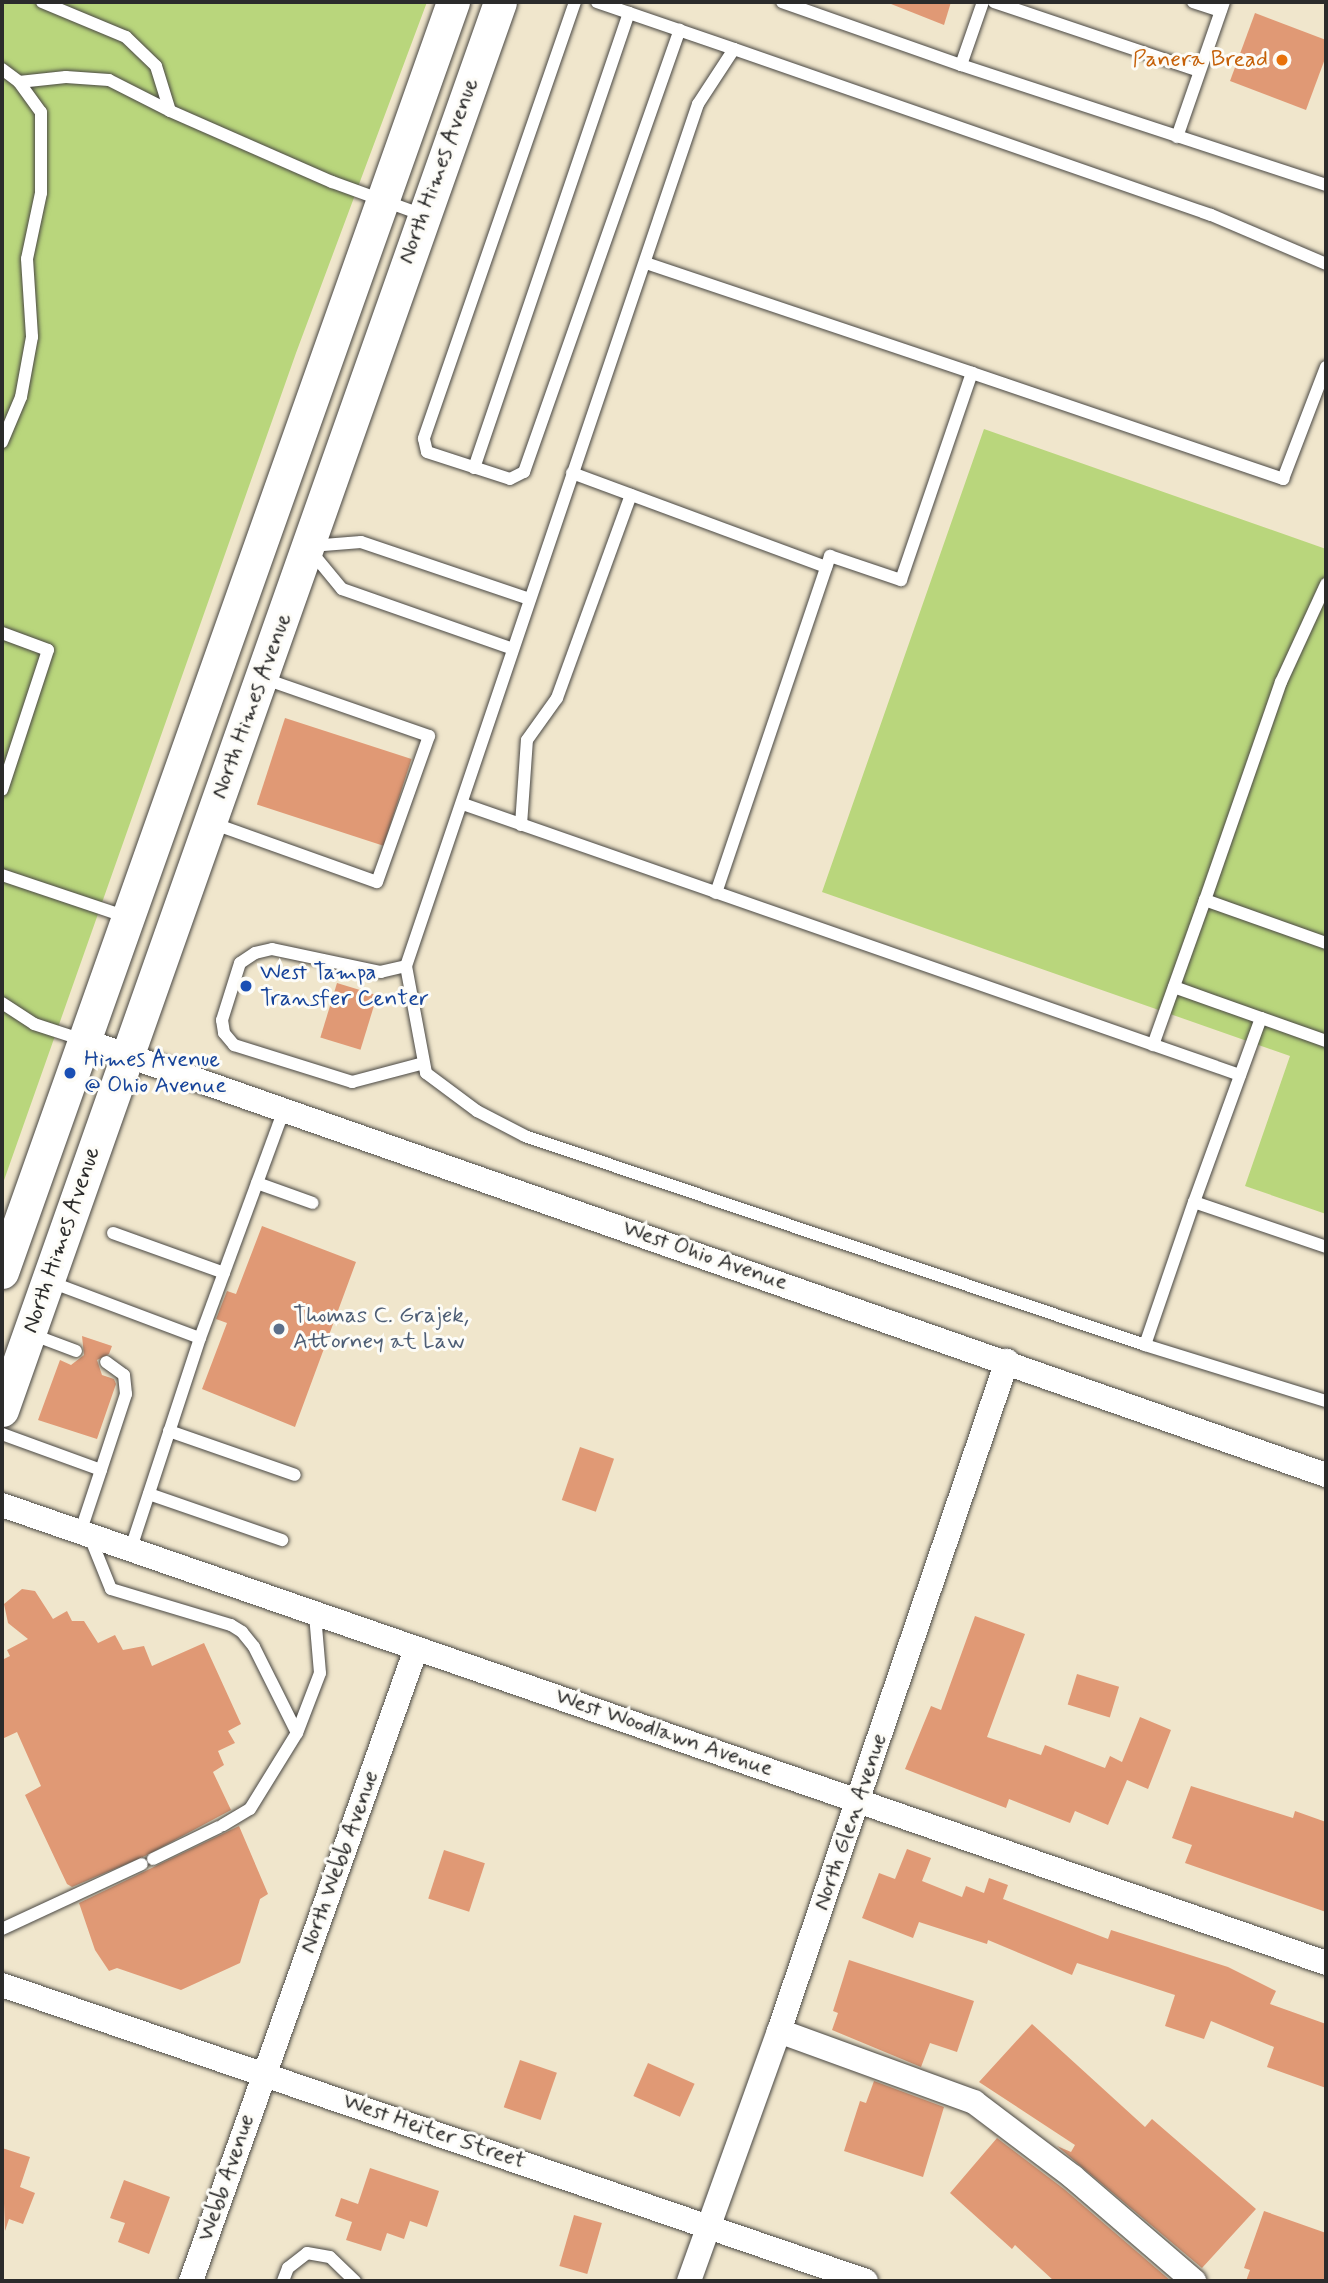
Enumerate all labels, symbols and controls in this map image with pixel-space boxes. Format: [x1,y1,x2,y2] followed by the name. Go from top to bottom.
[1133,46,1268,74] place label: Panera Bread
[1274,52,1290,68] marker: Panera Bread
[392,73,486,269] street label: North Himes Avenue
[205,608,299,804] street label: North Himes Avenue
[260,959,429,1013] place label: West Tampa Transfer Center
[238,978,254,994] marker: West Tampa Transfer Center
[84,1046,226,1100] place label: Himes Avenue @ Ohio Avenue
[62,1065,78,1081] marker: Himes Avenue @ Ohio Avenue
[16,1141,108,1339] street label: North Himes Avenue
[619,1215,791,1297] street label: West Ohio Avenue
[293,1302,470,1356] place label: Thomas C. Grajek, Attorney at Law
[271,1321,287,1337] marker: Thomas C. Grajek, Attorney at Law
[551,1683,777,1783] street label: West Woodlawn Avenue
[807,1729,895,1915] street label: North Glen Avenue
[294,1766,386,1958] street label: North Webb Avenue
[340,2088,528,2176] street label: West Heiter Street
[192,2109,262,2247] street label: Webb Avenue

